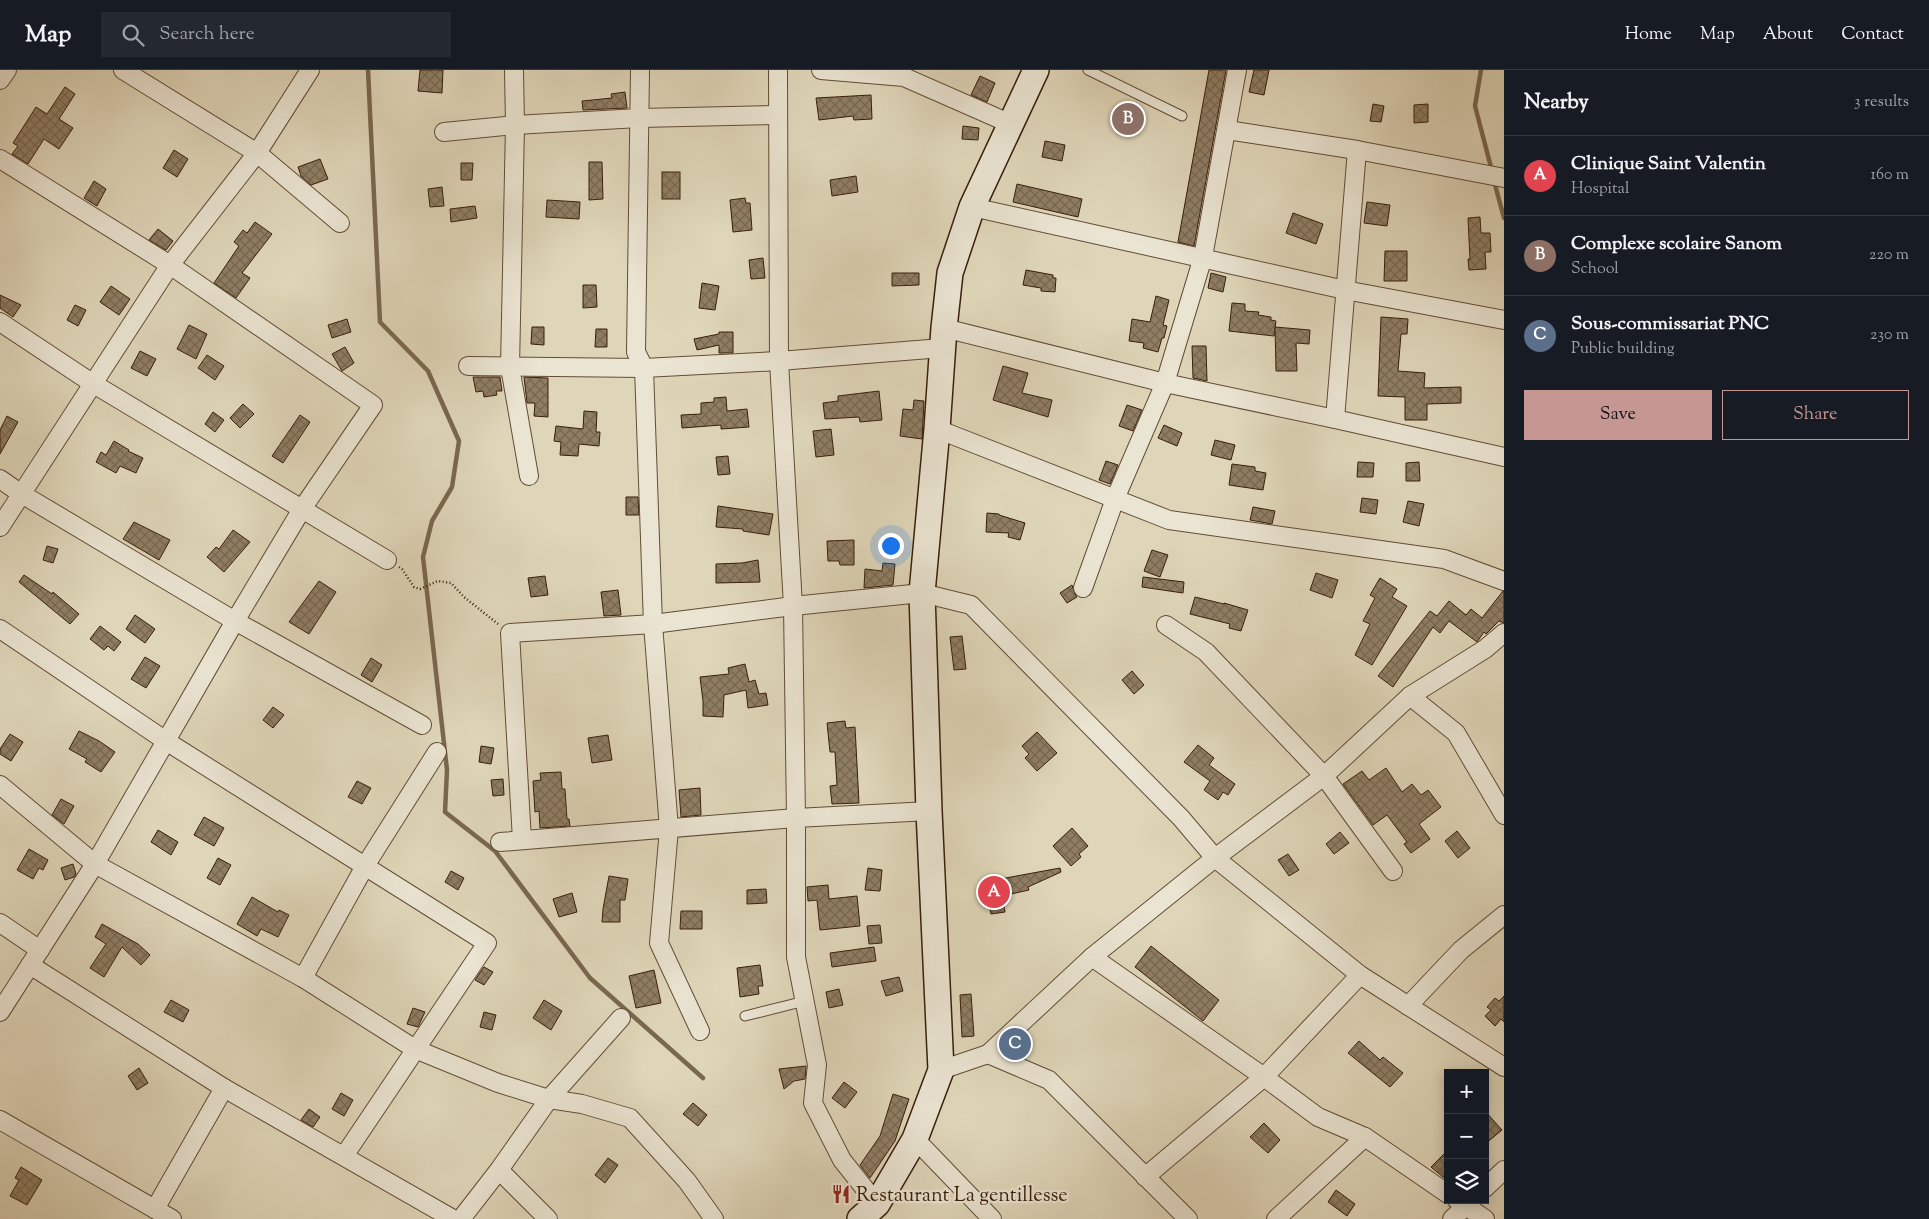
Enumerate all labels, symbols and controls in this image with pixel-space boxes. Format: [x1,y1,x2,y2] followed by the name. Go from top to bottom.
[101,12,451,57] search box
[25,18,71,52] text: Map
[119,21,147,49] icon: search
[159,21,255,48] text: Search here
[1625,22,1672,48] text: Home
[1700,22,1735,48] text: Map
[1763,22,1813,48] text: About
[1841,22,1904,48] text: Contact
[1524,88,1589,118] text: Nearby
[1854,91,1909,114] text: 3 results
[1112,100,1144,138] pin: B
[1571,151,1766,178] text: Clinique Saint Valentin
[1534,164,1547,187] text: A
[1871,164,1909,187] text: 160 m
[1571,178,1629,201] text: Hospital
[1571,231,1782,258] text: Complexe scolaire Sanom
[1535,244,1545,267] text: B
[1869,244,1909,267] text: 220 m
[1571,258,1619,281] text: School
[1571,311,1769,338] text: Sous-commissariat PNC
[1534,324,1546,347] text: C
[1870,324,1909,347] text: 230 m
[1571,338,1675,361] text: Public building
[1524,390,1712,440] button: Save
[1722,390,1909,440] button: Share
[878,533,904,559] your location
[978,873,1010,911] pin: A
[999,1025,1031,1063] pin: C
[1444,1069,1489,1204] map controls
[1444,1069,1489,1114] button: +
[1444,1114,1489,1159] button: −
[1444,1159,1489,1204] button: layers
[856,1182,1068,1211] place label: Restaurant La gentillesse
[830,1183,852,1205] restaurant icon: Restaurant La gentillesse

